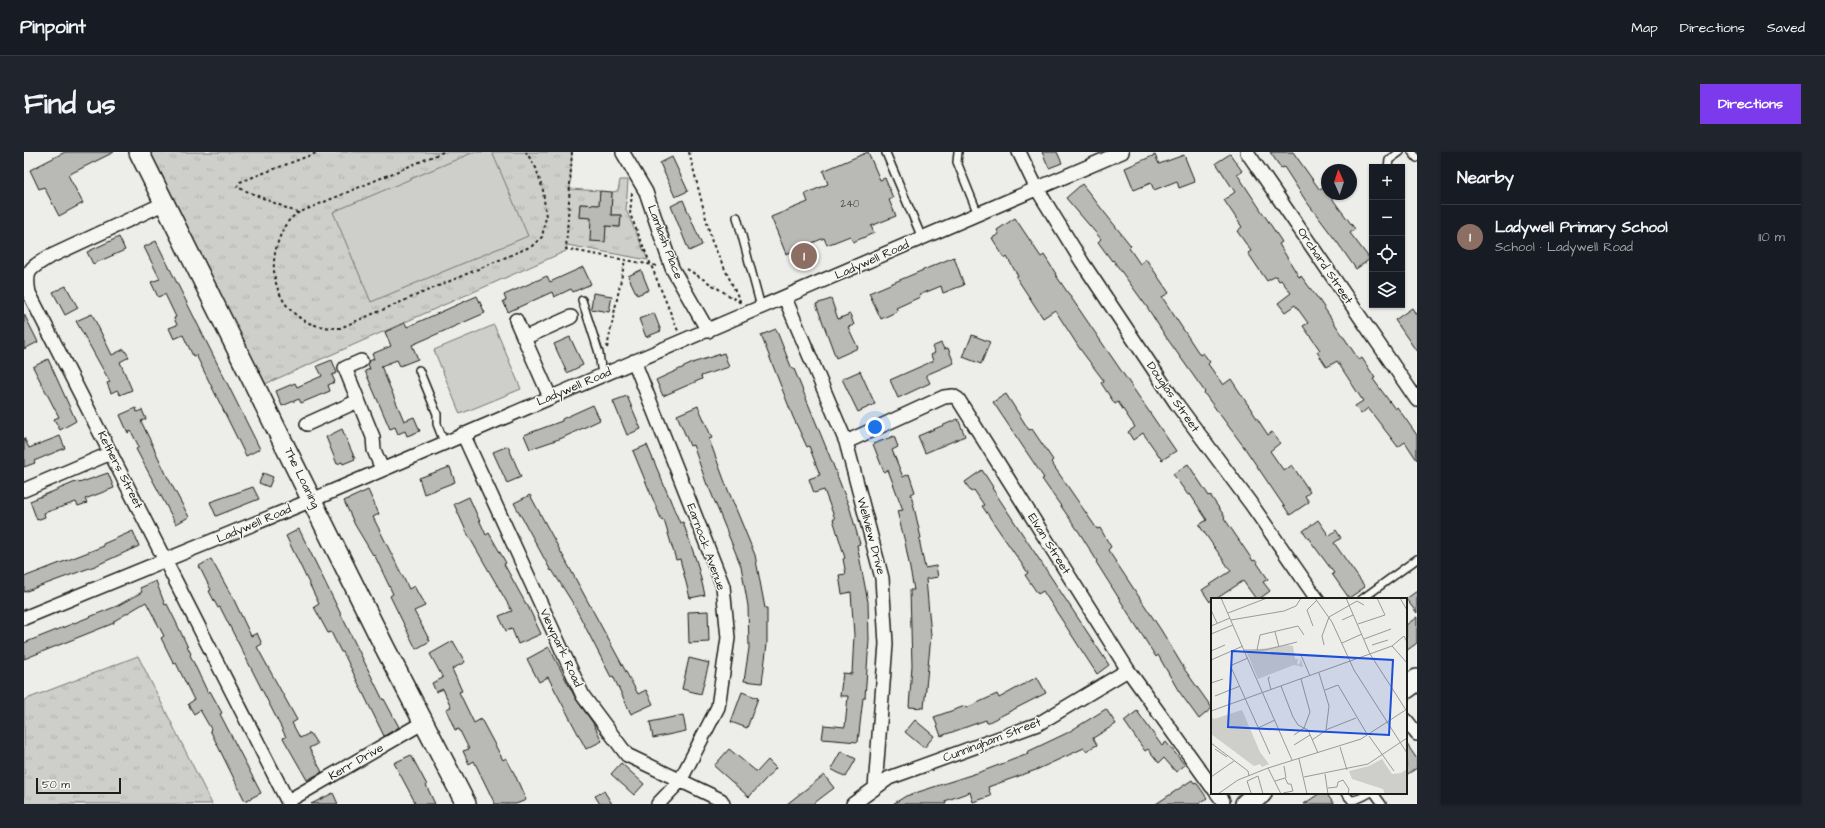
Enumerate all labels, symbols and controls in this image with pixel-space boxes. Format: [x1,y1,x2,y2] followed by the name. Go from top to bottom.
[20,14,86,41] text: Pinpoint
[1631,18,1658,38] text: Map
[1680,18,1745,38] text: Directions
[1767,18,1805,38] text: Saved
[1700,84,1801,124] button: Directions
[24,85,115,124] text: Find us
[1321,164,1357,200] north arrow
[1369,164,1405,308] map controls
[1369,164,1405,200] button: +
[1457,166,1514,190] text: Nearby
[841,197,859,211] house number: 240
[1369,200,1405,236] button: −
[643,202,687,282] street label: Lamlash Place
[1495,217,1668,238] text: Ladywell Primary School
[1293,224,1357,308] street label: Orchard Street
[1469,228,1471,246] text: 1
[1758,228,1785,246] text: 110 m
[832,236,912,285] street label: Ladywell Road
[1369,236,1405,272] button: locate
[1495,238,1633,256] text: School · Ladywell Road
[791,241,817,271] pin: 1
[1369,272,1405,308] button: layers
[1142,358,1204,436] street label: Douglas Street
[534,364,614,411] street label: Ladywell Road
[865,417,885,437] your location
[93,428,147,512] street label: Kethers Street
[279,445,324,512] street label: The Loaning
[852,495,890,577] street label: Wellview Drive
[214,501,294,548] street label: Ladywell Road
[682,501,730,593] street label: Earnock Avenue
[1023,510,1075,578] street label: Elvan Street
[1211,598,1407,794] inset map
[535,606,587,690] street label: Viewpark Road
[940,713,1044,767] street label: Cunningham Street
[325,739,387,785] street label: Kerr Drive
[36,776,121,795] scale bar
[42,777,70,792] text: 50 m

